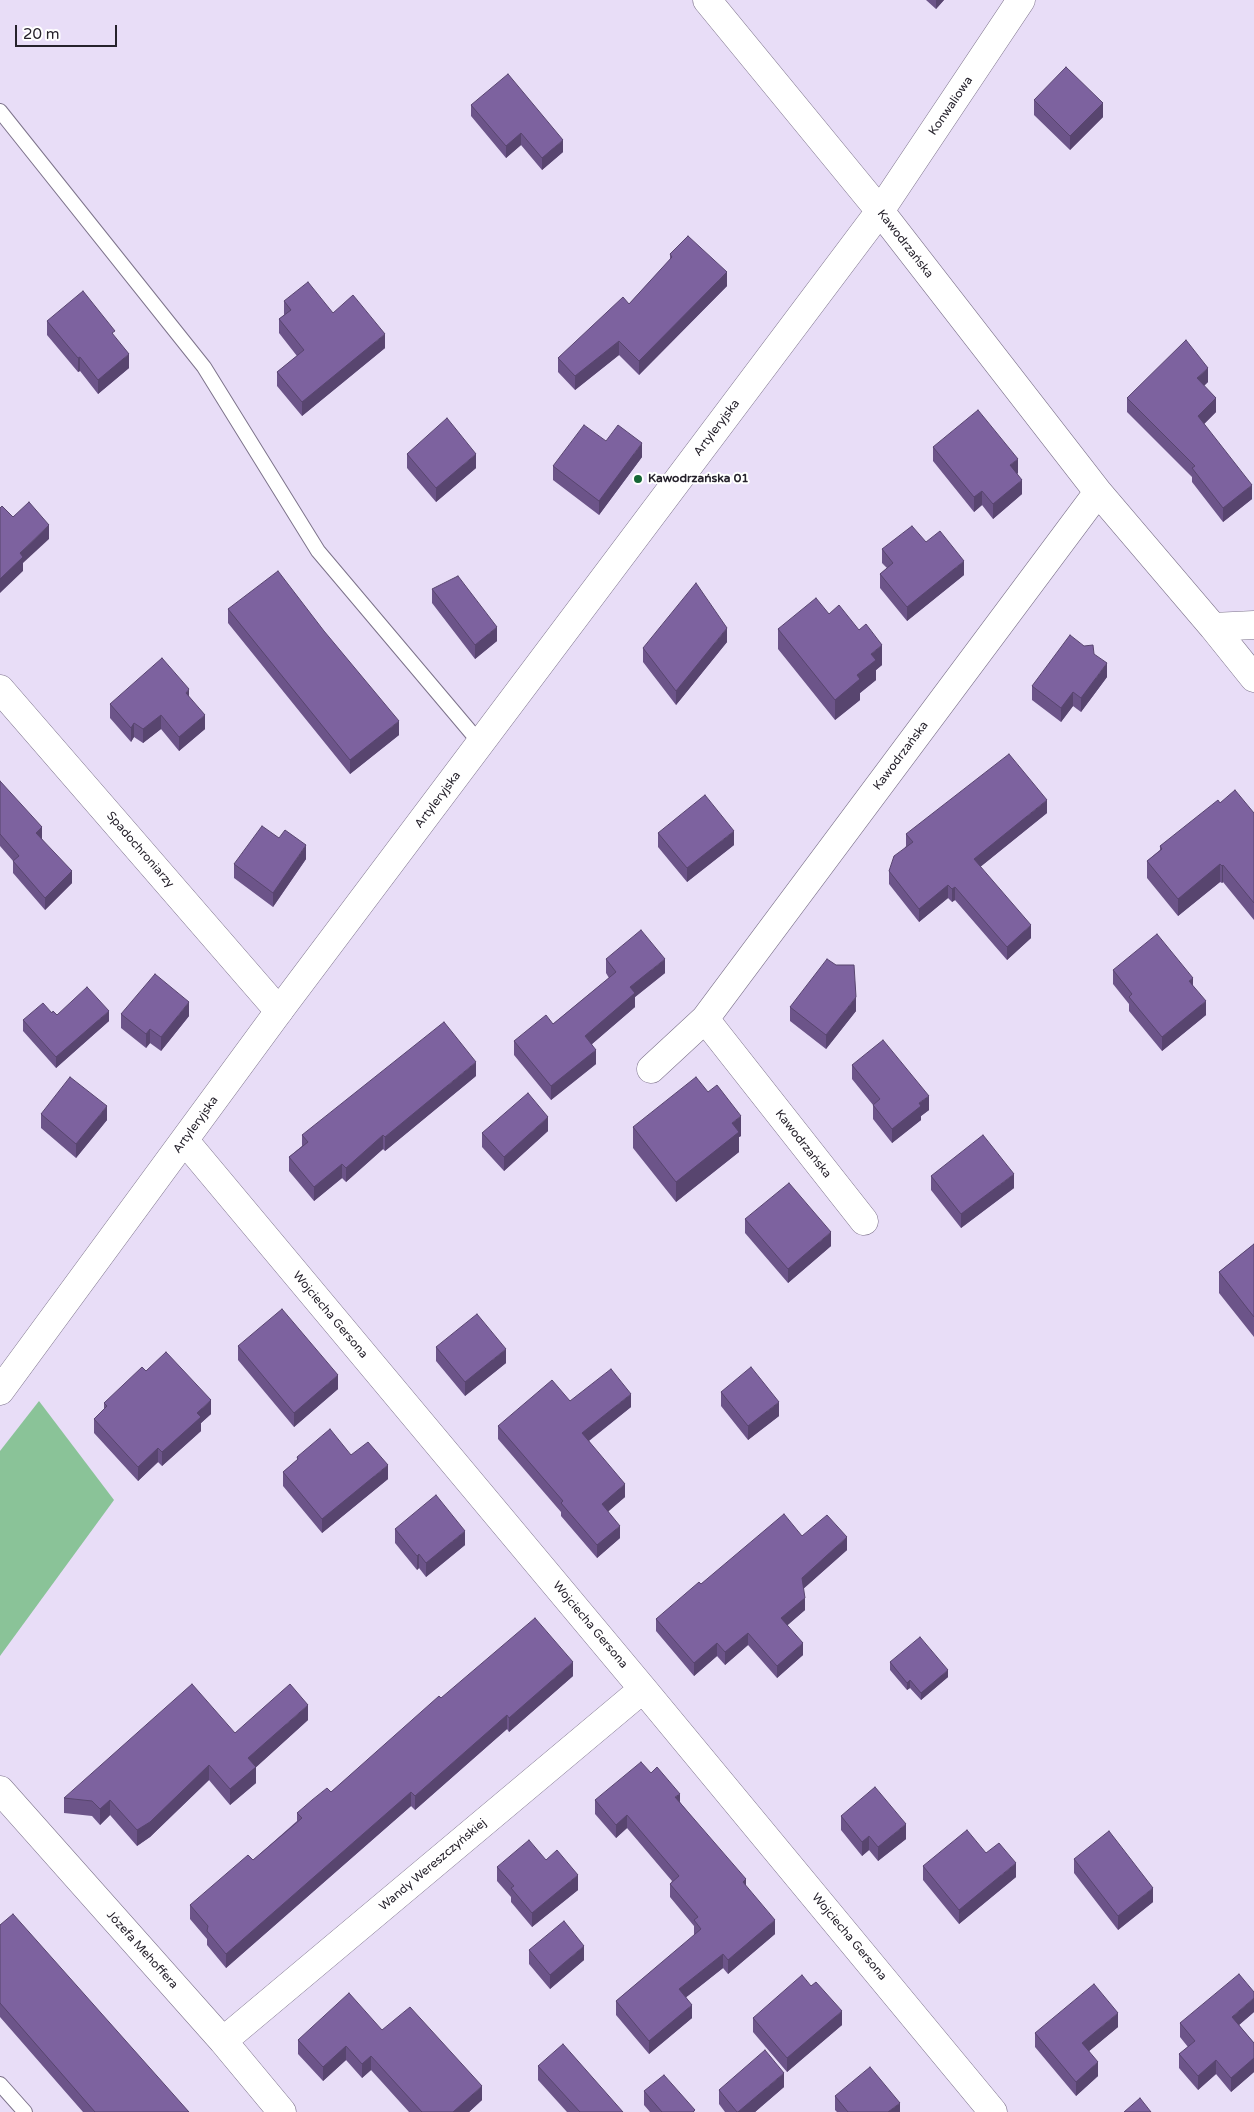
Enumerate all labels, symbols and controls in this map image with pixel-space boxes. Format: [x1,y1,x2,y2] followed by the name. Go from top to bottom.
[18,15,120,47] scale bar
[23,25,60,43] text: 20 m
[926,74,976,138] street label: Konwaliowa
[874,207,936,281] street label: Kawodrzańska
[691,397,743,459] street label: Artyleryjska
[648,472,749,486] place label: Kawodrzańska 01
[632,473,644,485] marker: Kawodrzańska 01
[870,719,932,793] street label: Kawodrzańska
[412,769,464,831] street label: Artyleryjska
[103,809,177,891] street label: Spadochroniarzy
[170,1094,222,1156] street label: Artyleryjska
[772,1107,834,1181] street label: Kawodrzańska
[289,1269,371,1361] street label: Wojciecha Gersona
[549,1579,631,1671] street label: Wojciecha Gersona
[377,1816,489,1914] street label: Wandy Wereszczyńskiej
[808,1891,890,1983] street label: Wojciecha Gersona
[103,1908,181,1992] street label: Józefa Mehoffera

